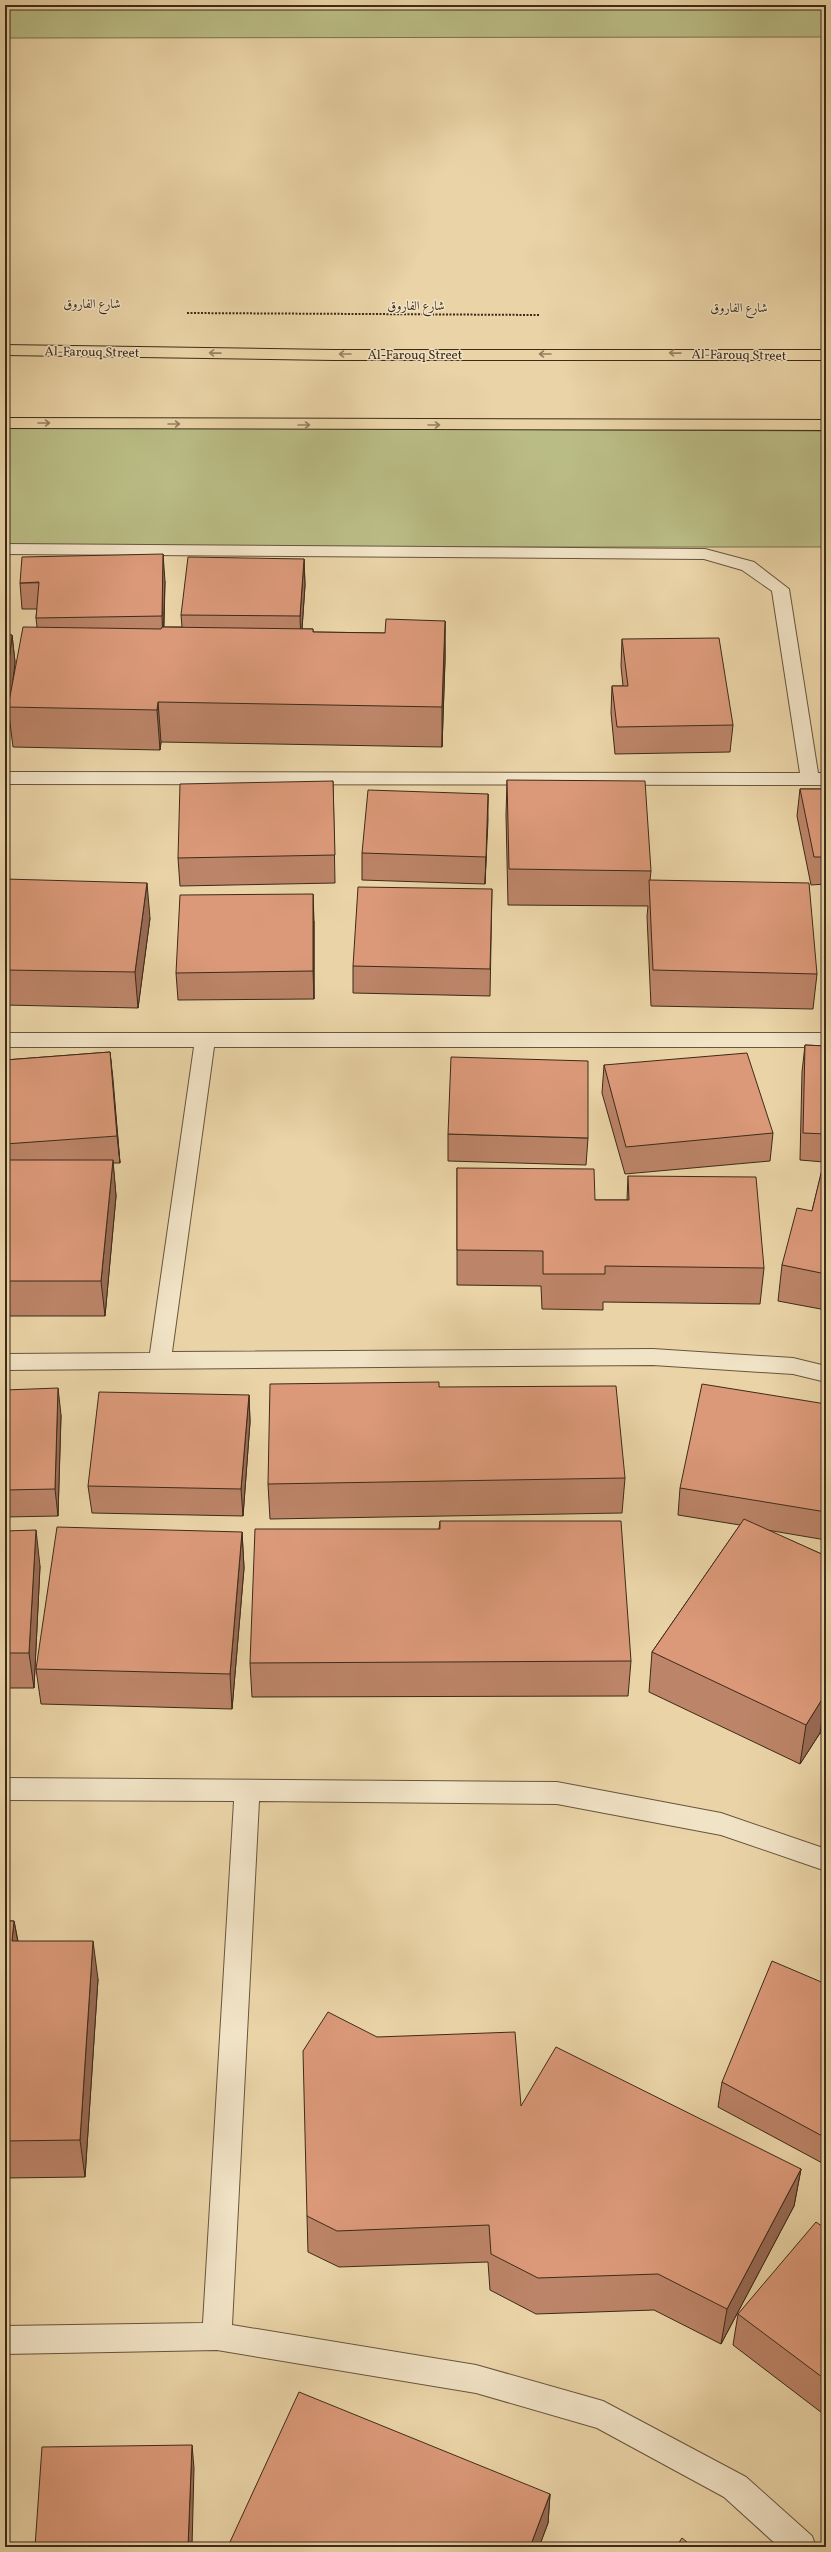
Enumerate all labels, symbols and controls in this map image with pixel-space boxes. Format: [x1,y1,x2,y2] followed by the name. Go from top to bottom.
[63,296,121,315] street label: شارع الفاروق
[387,298,445,317] street label: شارع الفاروق
[710,300,768,319] street label: شارع الفاروق
[44,343,140,363] street label: Al-Farouq Street
[691,346,787,366] street label: Al-Farouq Street
[368,347,463,365] street label: Al-Farouq Street
[209,349,222,357] one-way arrow
[669,349,682,357] one-way arrow
[339,350,352,358] one-way arrow
[539,350,552,357] one-way arrow
[37,419,50,427] one-way arrow
[167,420,180,428] one-way arrow
[297,421,310,429] one-way arrow
[427,421,440,429] one-way arrow

